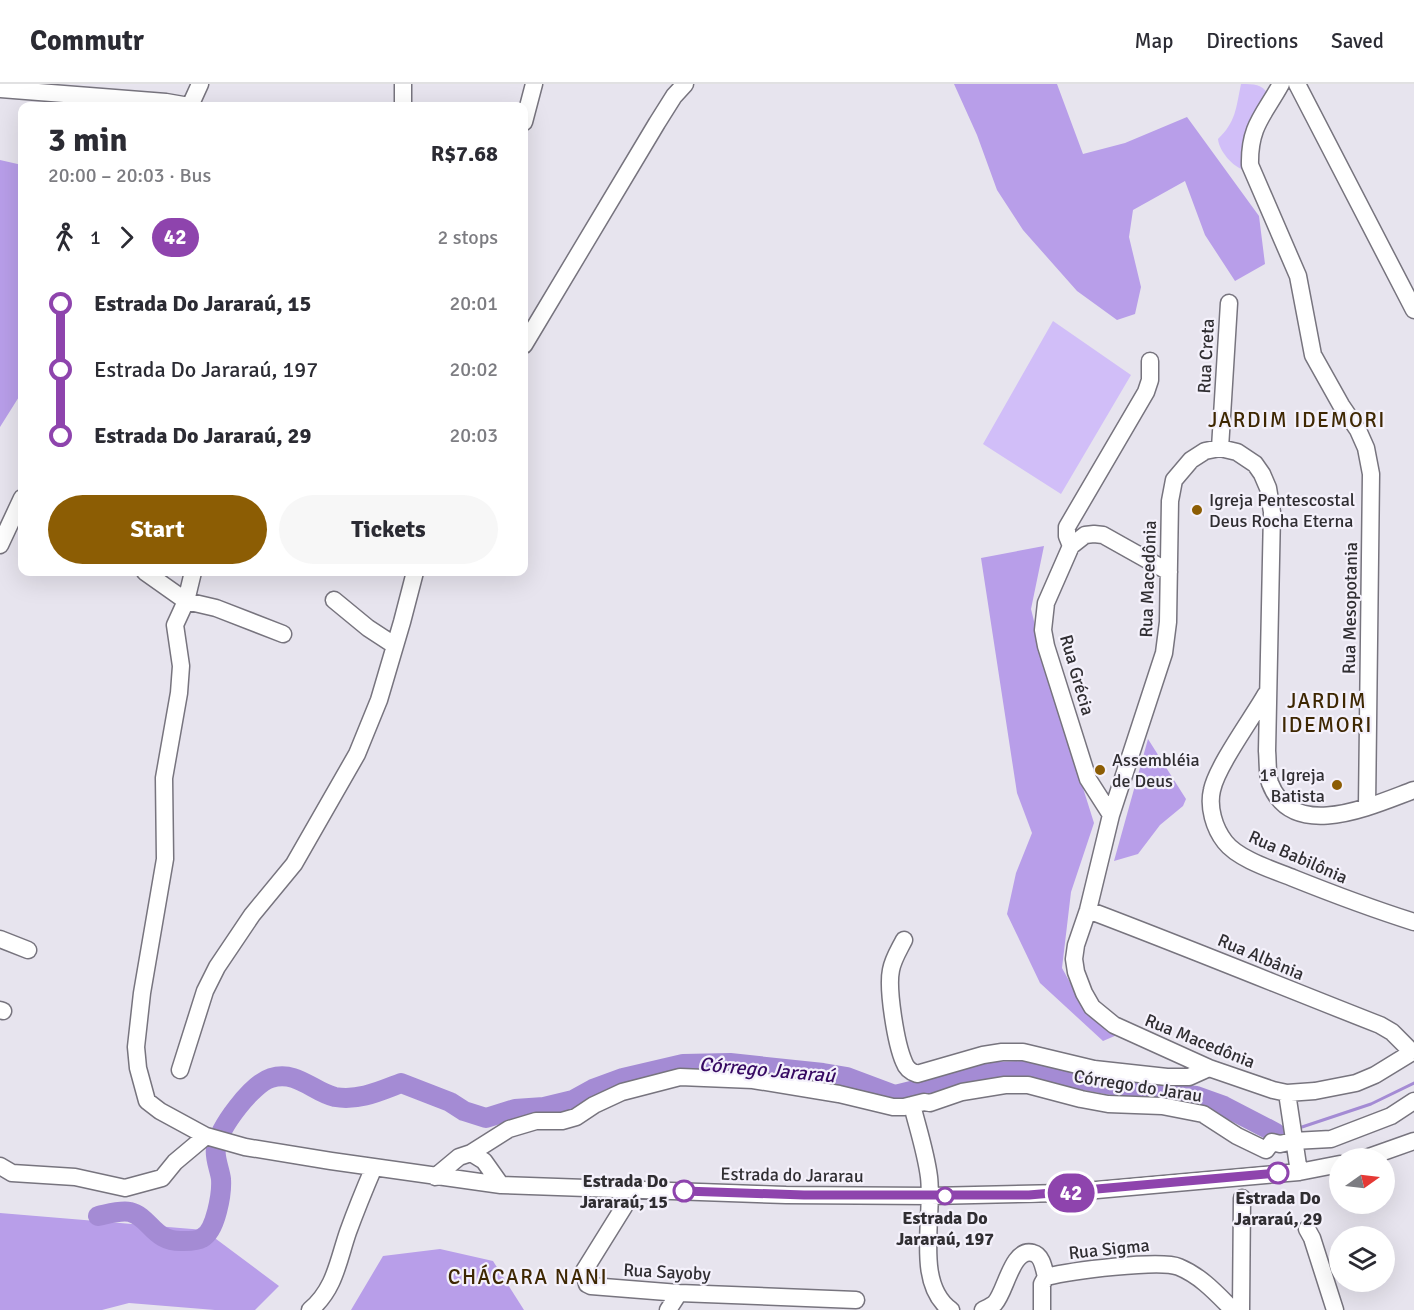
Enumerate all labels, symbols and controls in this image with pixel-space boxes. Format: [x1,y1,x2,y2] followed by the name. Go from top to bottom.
[30,24,144,58] text: Commutr
[1135,28,1173,54] text: Map
[1206,28,1298,54] text: Directions
[1331,28,1384,54] text: Saved
[48,120,128,161] text: 3 min
[431,140,498,167] text: R$7.68
[48,163,211,188] text: 20:00 – 20:03 · Bus
[48,221,81,254] icon: walk
[110,221,143,254] icon: forward
[164,224,187,250] text: 42
[90,225,101,250] text: 1
[437,225,498,250] text: 2 stops
[94,290,311,317] text: Estrada Do Jararaú, 15
[449,291,498,316] text: 20:01
[1193,318,1219,394] street label: Rua Creta
[94,356,318,383] text: Estrada Do Jararaú, 197
[449,357,498,382] text: 20:02
[1208,407,1386,433] district label: JARDIM IDEMORI
[94,422,311,449] text: Estrada Do Jararaú, 29
[449,423,498,448] text: 20:03
[1209,489,1355,532] place label: Igreja Pentescostal Deus Rocha Eterna
[48,495,267,564] button: Start
[279,495,498,564] button: Tickets
[1190,503,1204,517] marker: Igreja Pentescostal Deus Rocha Eterna
[1135,520,1161,638] street label: Rua Macedônia
[1338,542,1362,674] street label: Rua Mesopotania
[1055,632,1099,718] street label: Rua Grécia
[1281,688,1373,738] district label: JARDIM IDEMORI
[1112,749,1200,792] place label: Assembléia de Deus
[1093,763,1107,777] marker: Assembléia de Deus
[1259,764,1325,807] place label: 1ª Igreja Batista
[1330,778,1344,792] marker: 1ª Igreja Batista
[1245,825,1351,889] street label: Rua Babilônia
[1214,929,1308,985] street label: Rua Albânia
[1142,1009,1258,1073] street label: Rua Macedônia
[698,1052,837,1088] water label: Córrego Jararaú
[1072,1065,1204,1107] street label: Córrego do Jarau
[1329,1148,1395,1214] north arrow
[1329,1148,1395,1292] map controls
[1267,1162,1289,1184] marker: Estrada Do Jararaú, 29
[720,1163,864,1187] street label: Estrada do Jararau
[580,1170,668,1213] place label: Estrada Do Jararaú, 15
[1044,1174,1098,1212] line badge: 42
[673,1180,695,1202] marker: Estrada Do Jararaú, 15
[1060,1180,1082,1206] text: 42
[936,1187,954,1205] marker: Estrada Do Jararaú, 197
[1234,1187,1322,1230] place label: Estrada Do Jararaú, 29
[896,1207,994,1250] place label: Estrada Do Jararaú, 197
[1329,1226,1395,1292] button: layers
[1067,1234,1151,1264] street label: Rua Sigma
[623,1259,712,1285] street label: Rua Sayoby
[448,1264,608,1290] district label: CHÁCARA NANI

